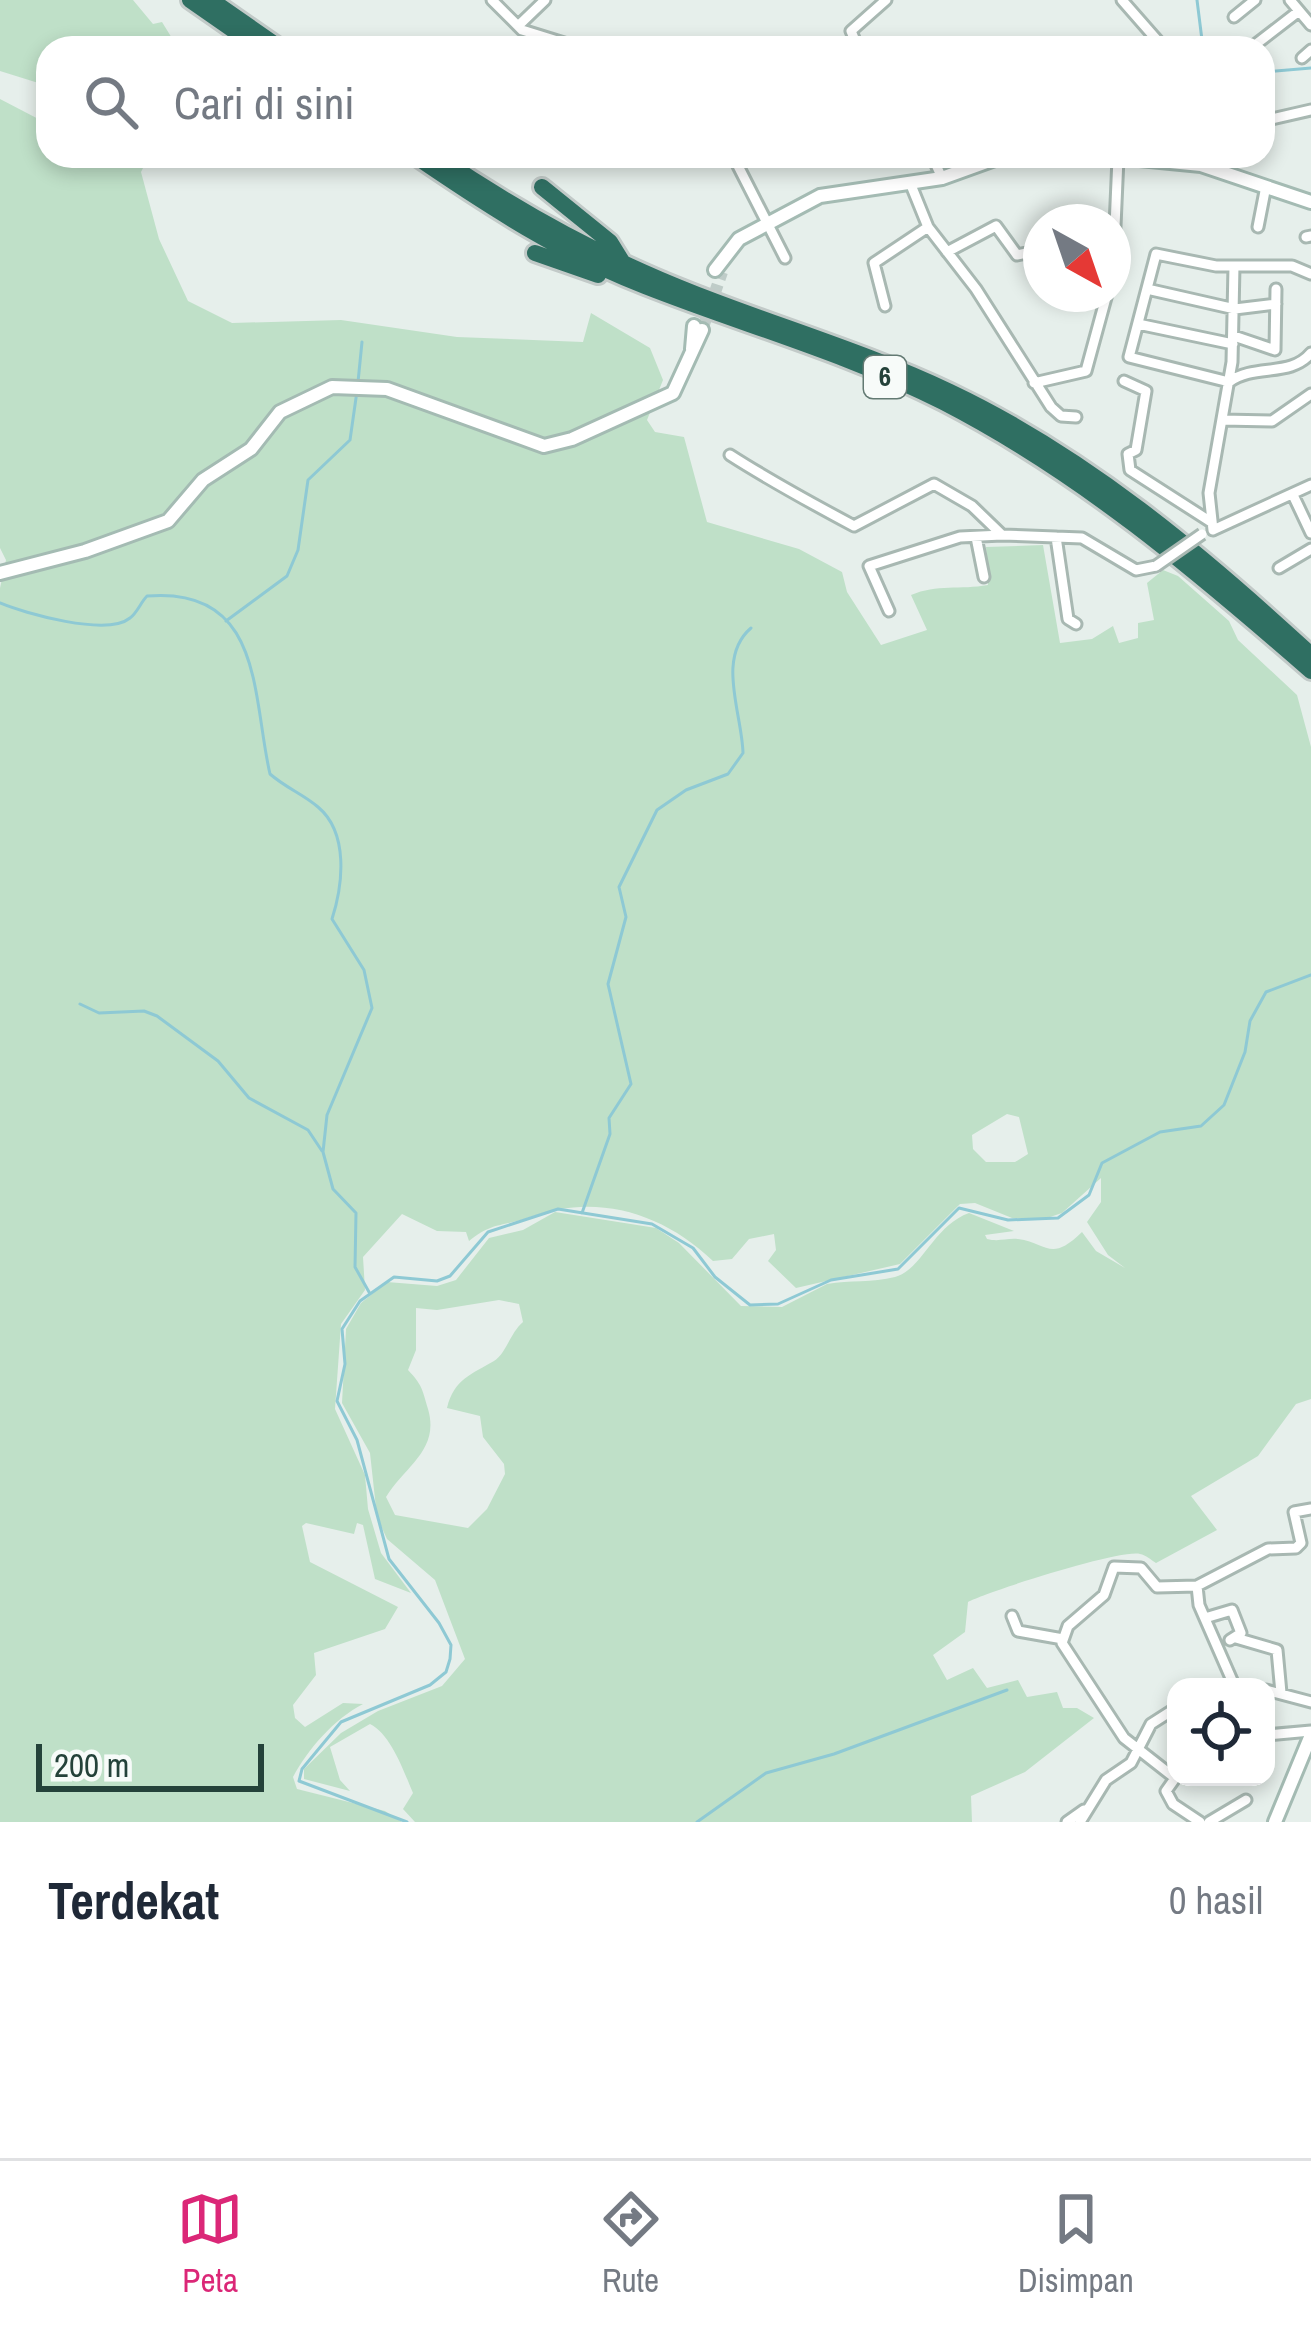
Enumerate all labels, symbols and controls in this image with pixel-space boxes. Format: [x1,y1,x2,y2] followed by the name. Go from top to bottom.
[36,36,1275,168] search box
[78,69,144,135] icon: search
[174,72,355,133] text: Cari di sini
[1023,204,1131,312] north arrow
[864,356,906,398] road number: 6
[1167,1678,1275,1786] map controls
[1167,1678,1275,1786] button: locate
[36,1738,264,1791] scale bar
[54,1743,129,1787] text: 200 m
[48,1866,219,1935] text: Terdekat
[1169,1874,1263,1926] text: 0 hasil
[177,2186,243,2302] tab: Peta
[598,2186,664,2302] tab: Rute
[1018,2186,1134,2302] tab: Disimpan

